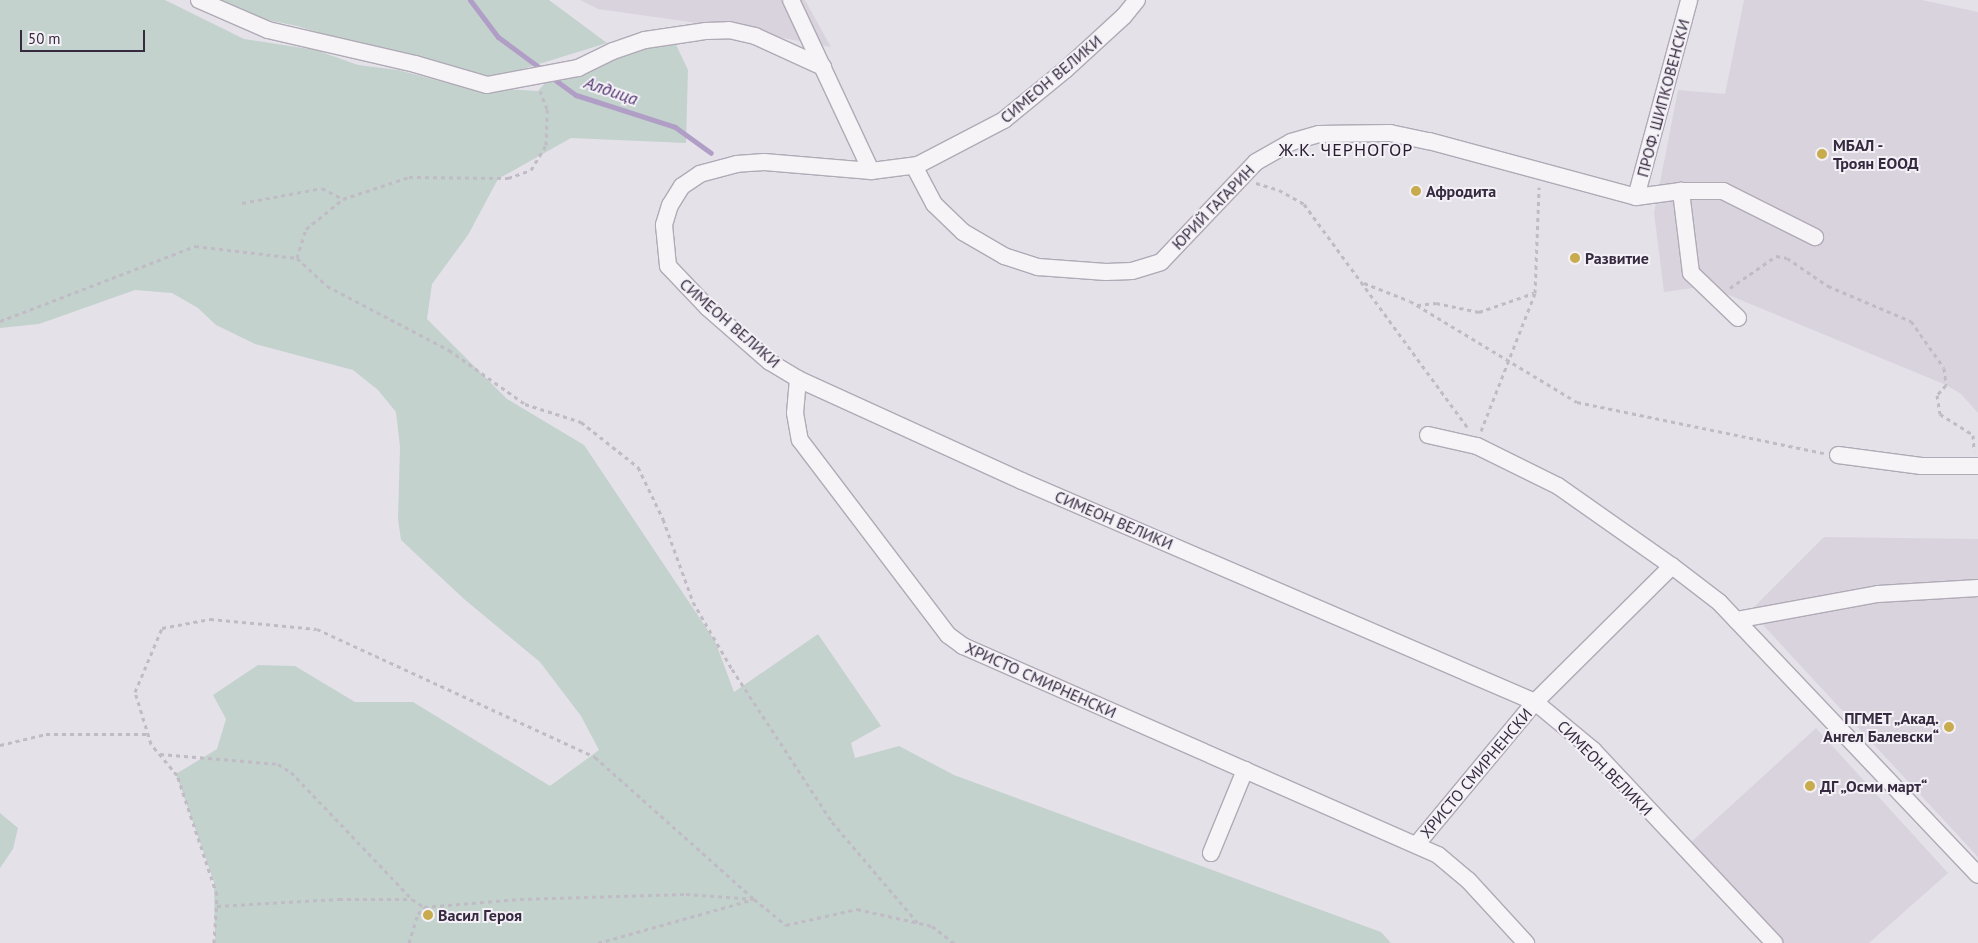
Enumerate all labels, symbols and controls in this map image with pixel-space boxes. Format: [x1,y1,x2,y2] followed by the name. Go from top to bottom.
[1632,16,1694,180] street label: ПРОФ. ШИПКОВЕНСКИ
[22,20,148,52] scale bar
[28,29,61,48] text: 50 m
[996,31,1106,127] street label: СИМЕОН ВЕЛИКИ
[581,72,641,110] water label: Алдица
[1833,135,1919,173] place label: МБАЛ - Троян ЕООД
[1276,139,1416,161] district label: Ж.К. ЧЕРНОГОР
[1815,147,1829,161] marker: МБАЛ - Троян ЕООД
[1168,161,1258,253] street label: ЮРИЙ ГАГАРИН
[1426,181,1496,201] place label: Афродита
[1410,185,1422,197] marker: Афродита
[1585,248,1649,268] place label: Развитие
[1569,252,1581,264] marker: Развитие
[676,274,784,372] street label: СИМЕОН ВЕЛИКИ
[1052,486,1176,554] street label: СИМЕОН ВЕЛИКИ
[962,638,1120,722] street label: ХРИСТО СМИРНЕНСКИ
[1416,704,1536,842] street label: ХРИСТО СМИРНЕНСКИ
[1823,708,1939,746] place label: ПГМЕТ „Акад. Ангел Балевски“
[1553,716,1657,820] street label: СИМЕОН ВЕЛИКИ
[1943,721,1955,733] marker: ПГМЕТ „Акад. Ангел Балевски“
[1820,776,1929,796] place label: ДГ „Осми март“
[1804,780,1816,792] marker: ДГ „Осми март“
[438,905,522,925] place label: Васил Героя
[422,909,434,921] marker: Васил Героя

